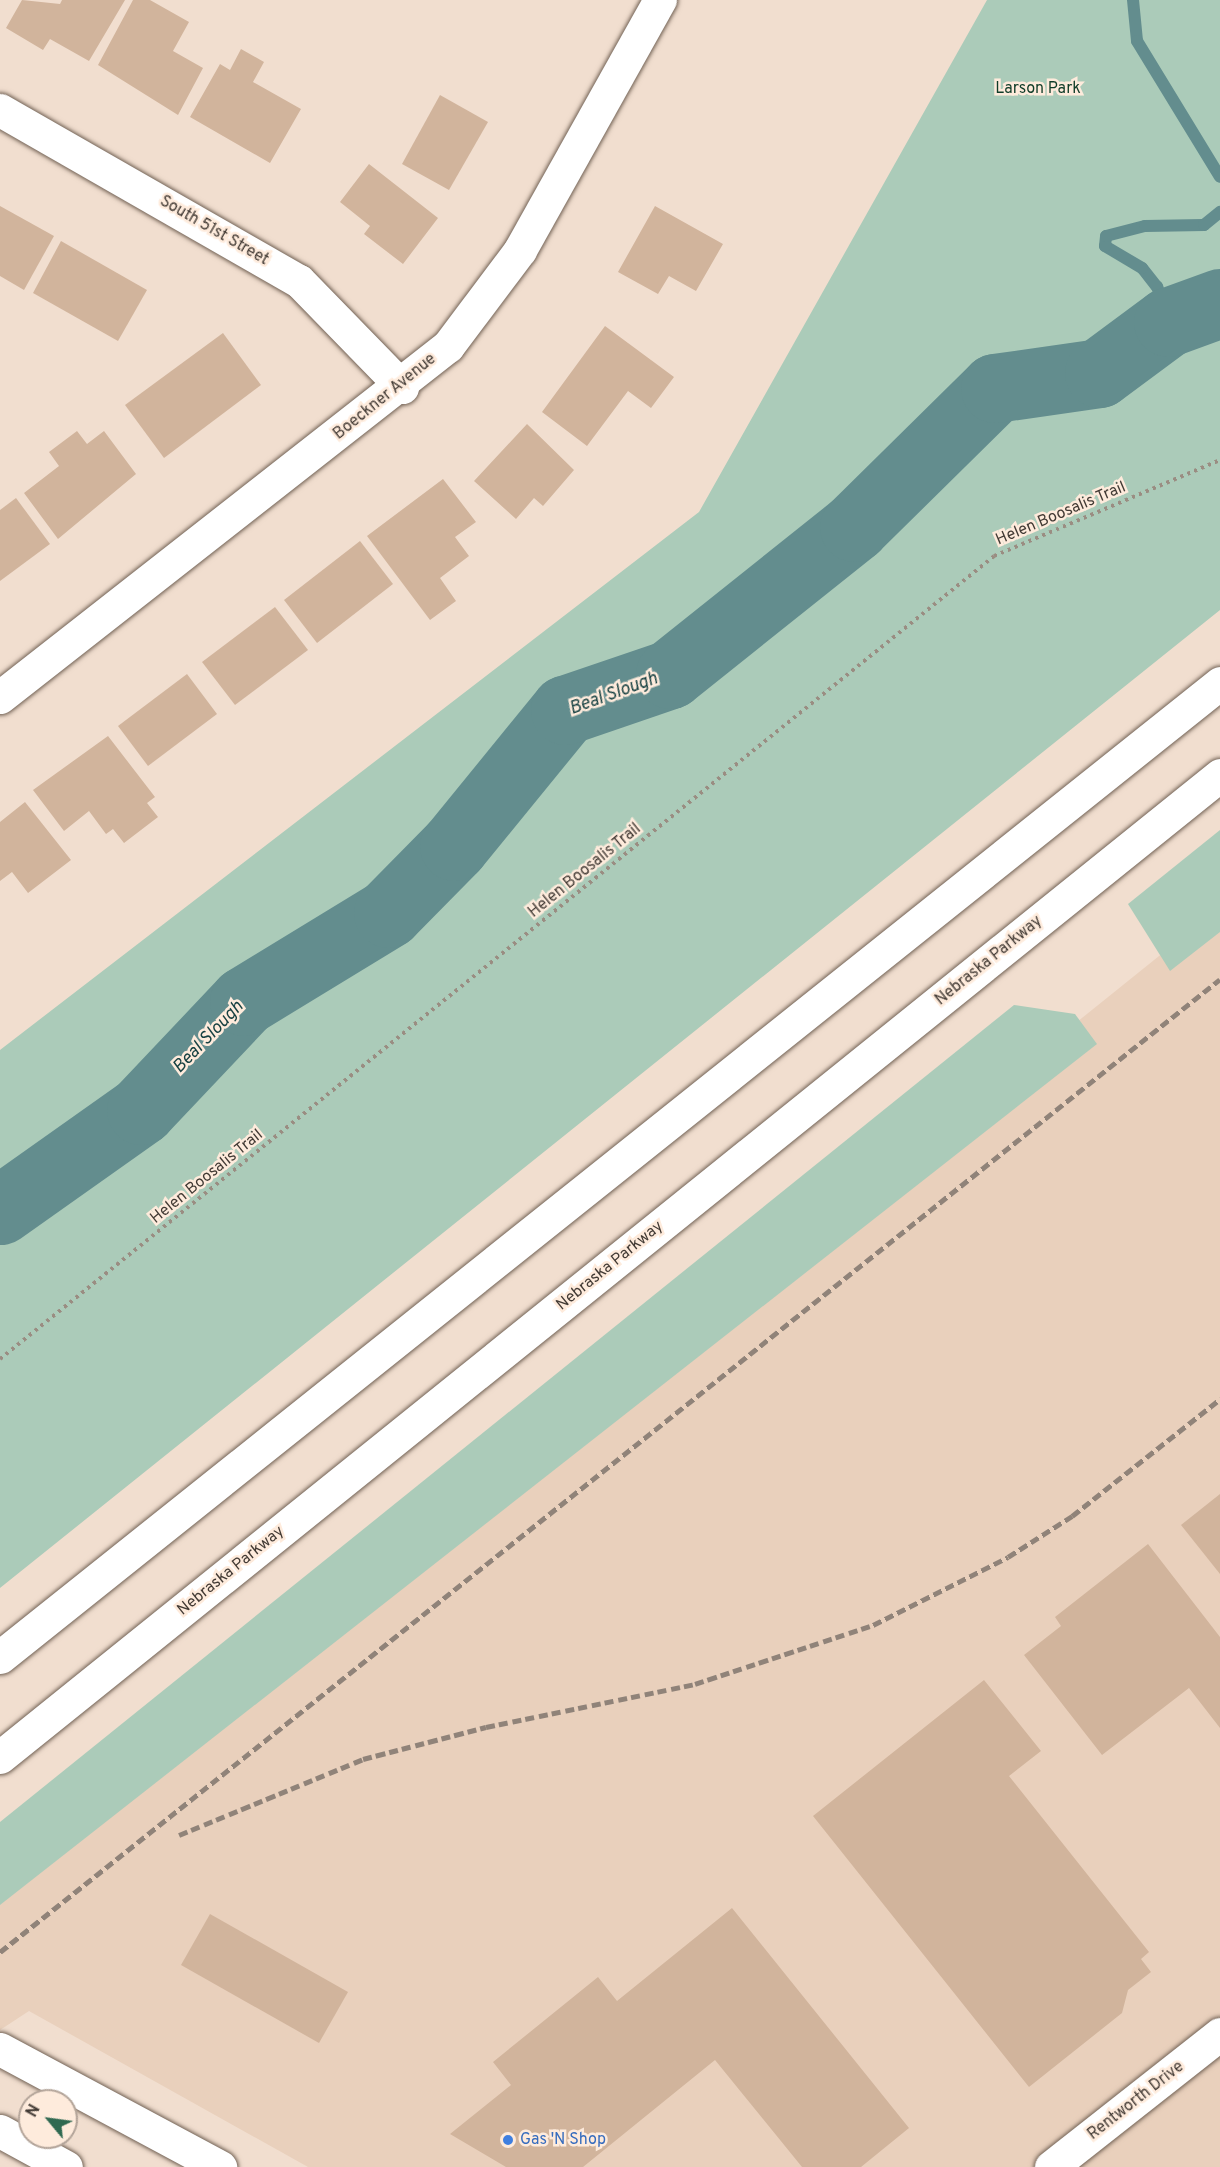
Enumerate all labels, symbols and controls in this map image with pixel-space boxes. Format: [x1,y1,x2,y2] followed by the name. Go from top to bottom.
[995,79,1081,99] park label: Larson Park
[156,192,272,270] street label: South 51st Street
[330,350,440,444] street label: Boeckner Avenue
[993,478,1129,550] street label: Helen Boosalis Trail
[567,669,661,721] water label: Beal Slough
[525,820,645,922] street label: Helen Boosalis Trail
[932,912,1046,1010] street label: Nebraska Parkway
[169,997,249,1079] water label: Beal Slough
[147,1126,267,1228] street label: Helen Boosalis Trail
[553,1217,667,1315] street label: Nebraska Parkway
[174,1522,288,1620] street label: Nebraska Parkway
[1084,2058,1188,2144] street label: Rentworth Drive
[18,2089,78,2149] north arrow
[22,2101,46,2121] text: N
[520,2130,606,2150] place label: Gas 'N Shop
[501,2133,515,2147] marker: Gas 'N Shop

